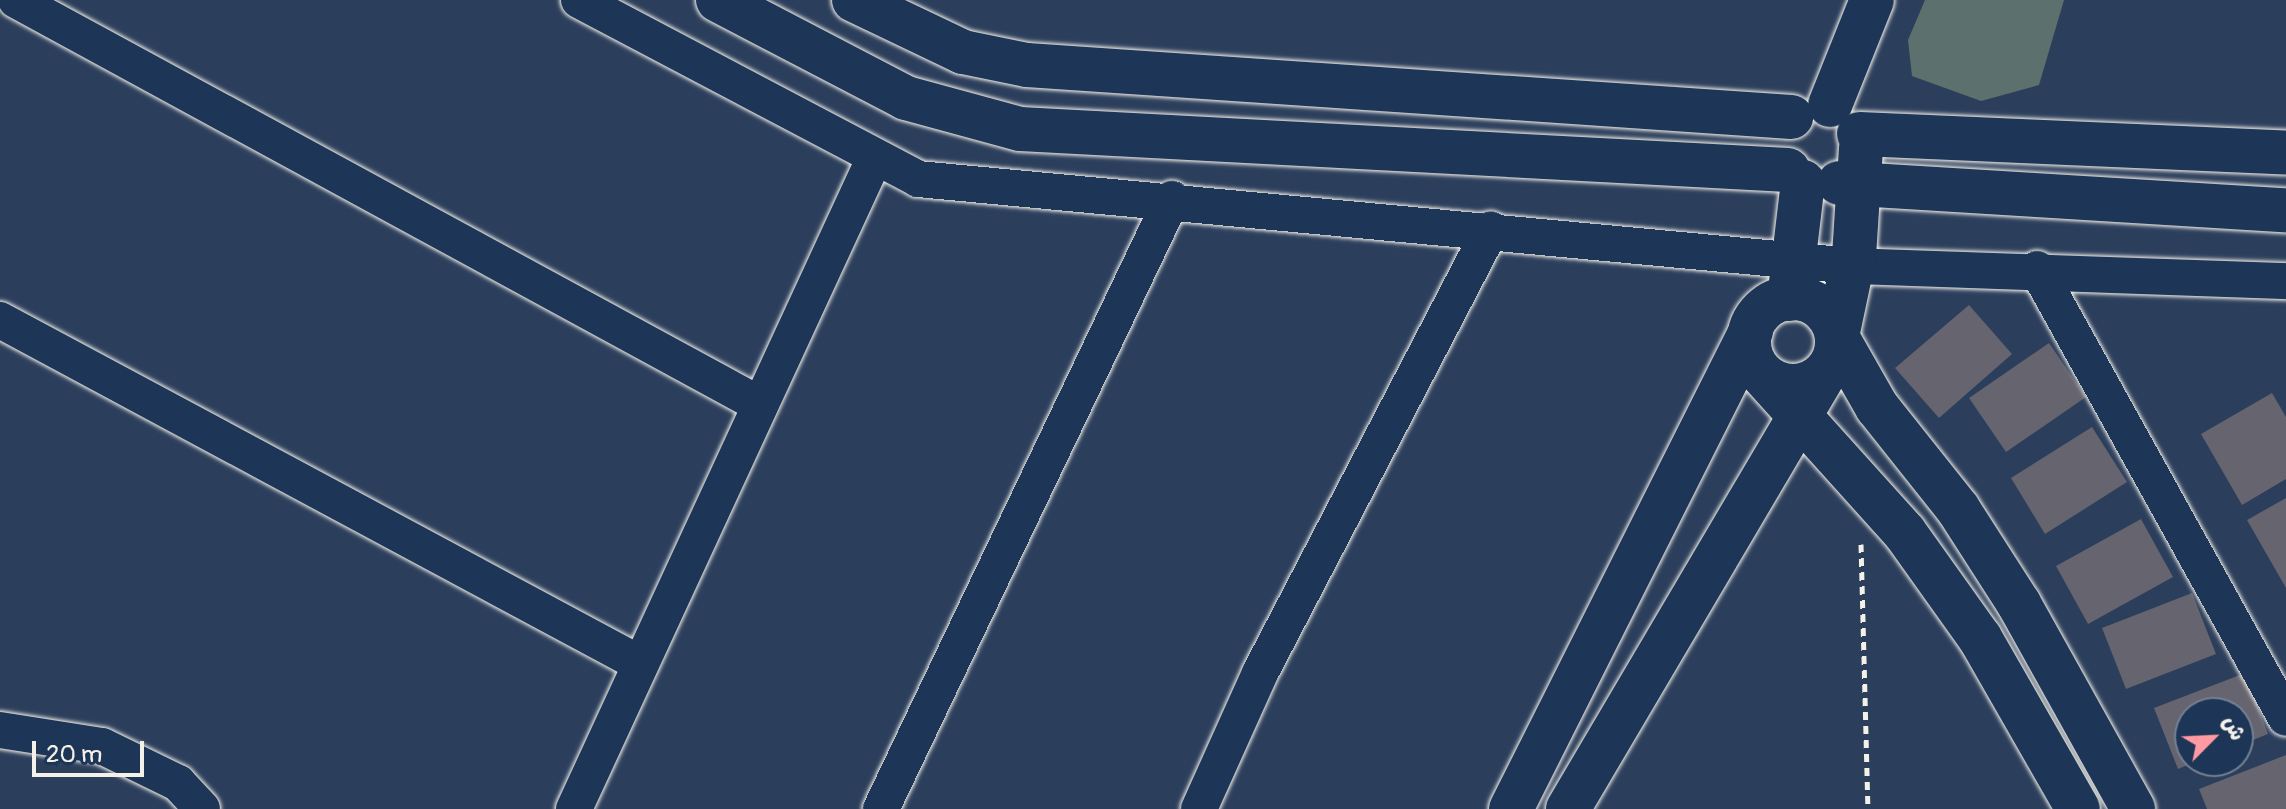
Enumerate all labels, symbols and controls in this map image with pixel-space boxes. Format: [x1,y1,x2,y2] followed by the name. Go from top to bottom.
[2174,697,2254,777] north arrow
[2216,711,2252,745] text: ش
[36,725,148,775] scale bar
[46,740,102,769] text: 20 m

